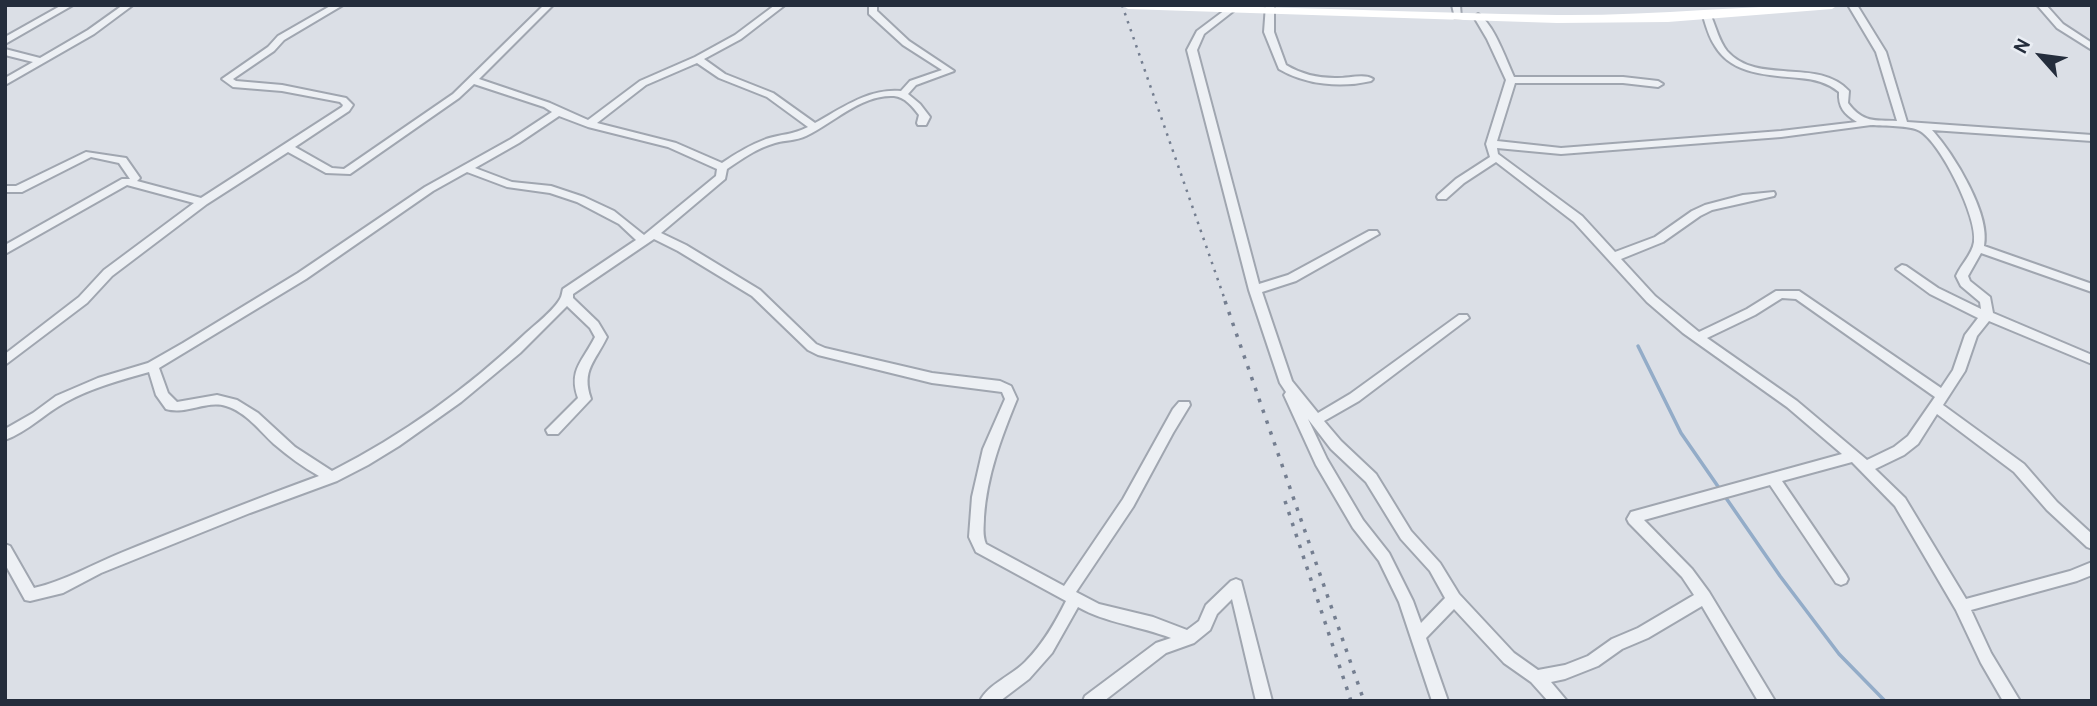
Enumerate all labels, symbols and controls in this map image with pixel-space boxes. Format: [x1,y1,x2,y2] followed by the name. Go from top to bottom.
[2006,21,2076,91] north arrow
[2009,35,2035,57] text: N

